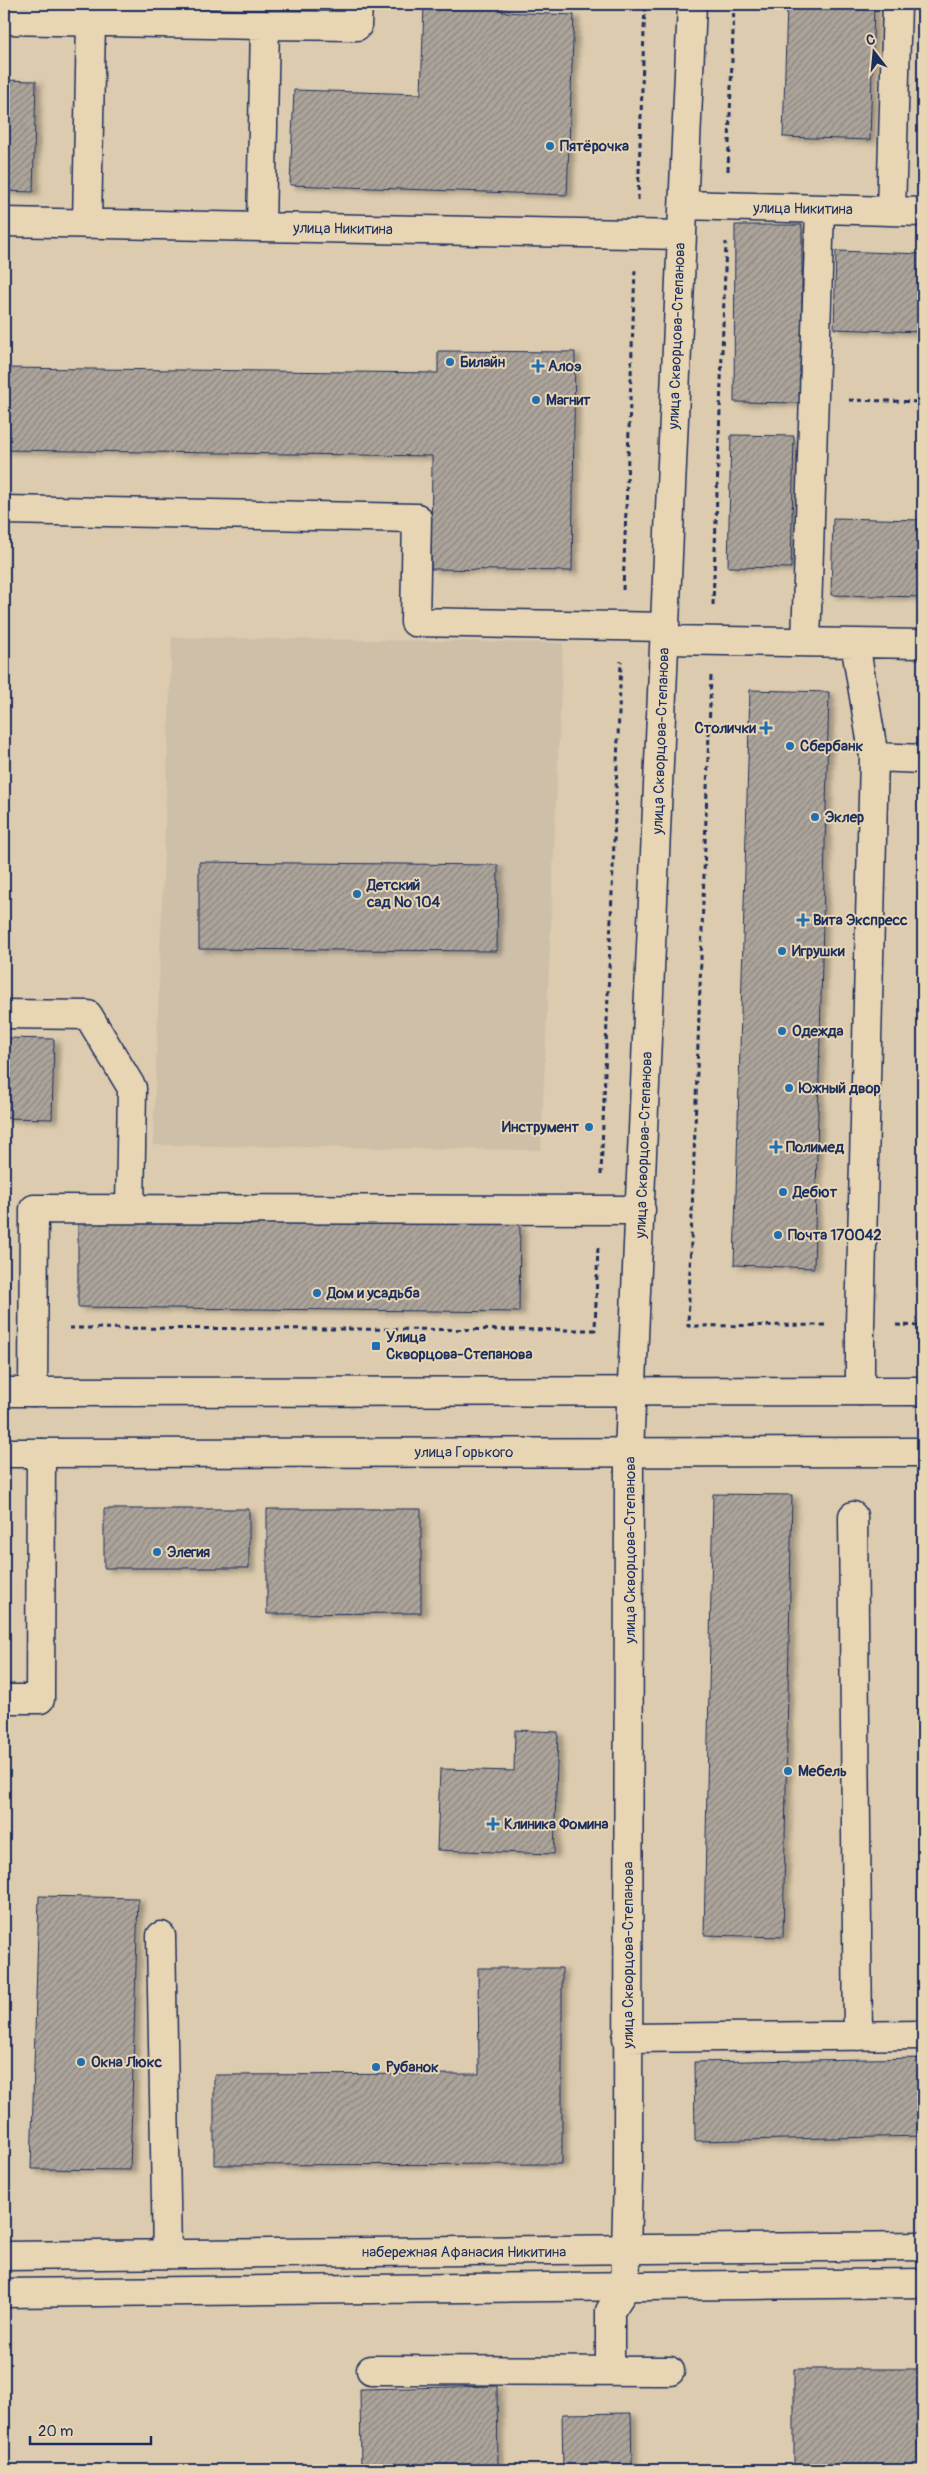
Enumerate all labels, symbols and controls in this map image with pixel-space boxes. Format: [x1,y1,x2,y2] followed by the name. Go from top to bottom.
[850,28,900,78] north arrow
[864,31,877,49] text: С
[560,137,629,156] place label: Пятёрочка
[544,140,556,152] marker: Пятёрочка
[752,199,853,219] street label: улица Никитина
[292,219,393,239] street label: улица Никитина
[664,242,690,431] street label: улица Скворцова-Степанова
[460,353,506,372] place label: Билайн
[444,356,456,368] marker: Билайн
[548,357,582,376] place label: Алоэ
[532,360,544,372] marker: Алоэ
[546,391,591,410] place label: Магнит
[530,394,542,406] marker: Магнит
[648,647,674,836] street label: улица Скворцова-Степанова
[695,719,756,738] place label: Столички
[760,722,772,734] marker: Столички
[800,737,863,756] place label: Сбербанк
[784,740,796,752] marker: Сбербанк
[825,808,864,827] place label: Эклер
[809,811,821,823] marker: Эклер
[366,876,440,912] place label: Детский сад № 104
[351,888,363,900] marker: Детский сад № 104
[813,911,908,930] place label: Вита Экспресс
[797,914,809,926] marker: Вита Экспресс
[792,942,845,961] place label: Игрушки
[776,945,788,957] marker: Игрушки
[792,1022,844,1041] place label: Одежда
[776,1025,788,1037] marker: Одежда
[631,1051,657,1240] street label: улица Скворцова-Степанова
[798,1079,881,1098] place label: Южный двор
[783,1082,795,1094] marker: Южный двор
[502,1118,579,1137] place label: Инструмент
[583,1121,595,1133] marker: Инструмент
[786,1138,845,1157] place label: Полимед
[770,1141,782,1153] marker: Полимед
[792,1183,838,1202] place label: Дебют
[777,1186,789,1198] marker: Дебют
[788,1226,882,1245] place label: Почта 170042
[772,1229,784,1241] marker: Почта 170042
[326,1284,420,1303] place label: Дом и усадьба
[311,1287,323,1299] marker: Дом и усадьба
[386,1328,532,1364] place label: Улица Скворцова-Степанова
[370,1340,382,1352] marker: Улица Скворцова-Степанова
[414,1443,513,1462] street label: улица Горького
[621,1456,640,1645] street label: улица Скворцова-Степанова
[167,1543,210,1562] place label: Элегия
[151,1546,163,1558] marker: Элегия
[798,1762,847,1781] place label: Мебель
[782,1765,794,1777] marker: Мебель
[504,1815,608,1834] place label: Клиника Фомина
[486,1817,500,1831] marker: Клиника Фомина
[619,1861,638,2050] street label: улица Скворцова-Степанова
[91,2053,162,2072] place label: Окна Люкс
[75,2056,87,2068] marker: Окна Люкс
[386,2058,439,2077] place label: Рубанок
[370,2061,382,2073] marker: Рубанок
[362,2243,566,2262] street label: набережная Афанасия Никитина
[30,2414,151,2446] scale bar
[38,2422,73,2441] text: 20 m

